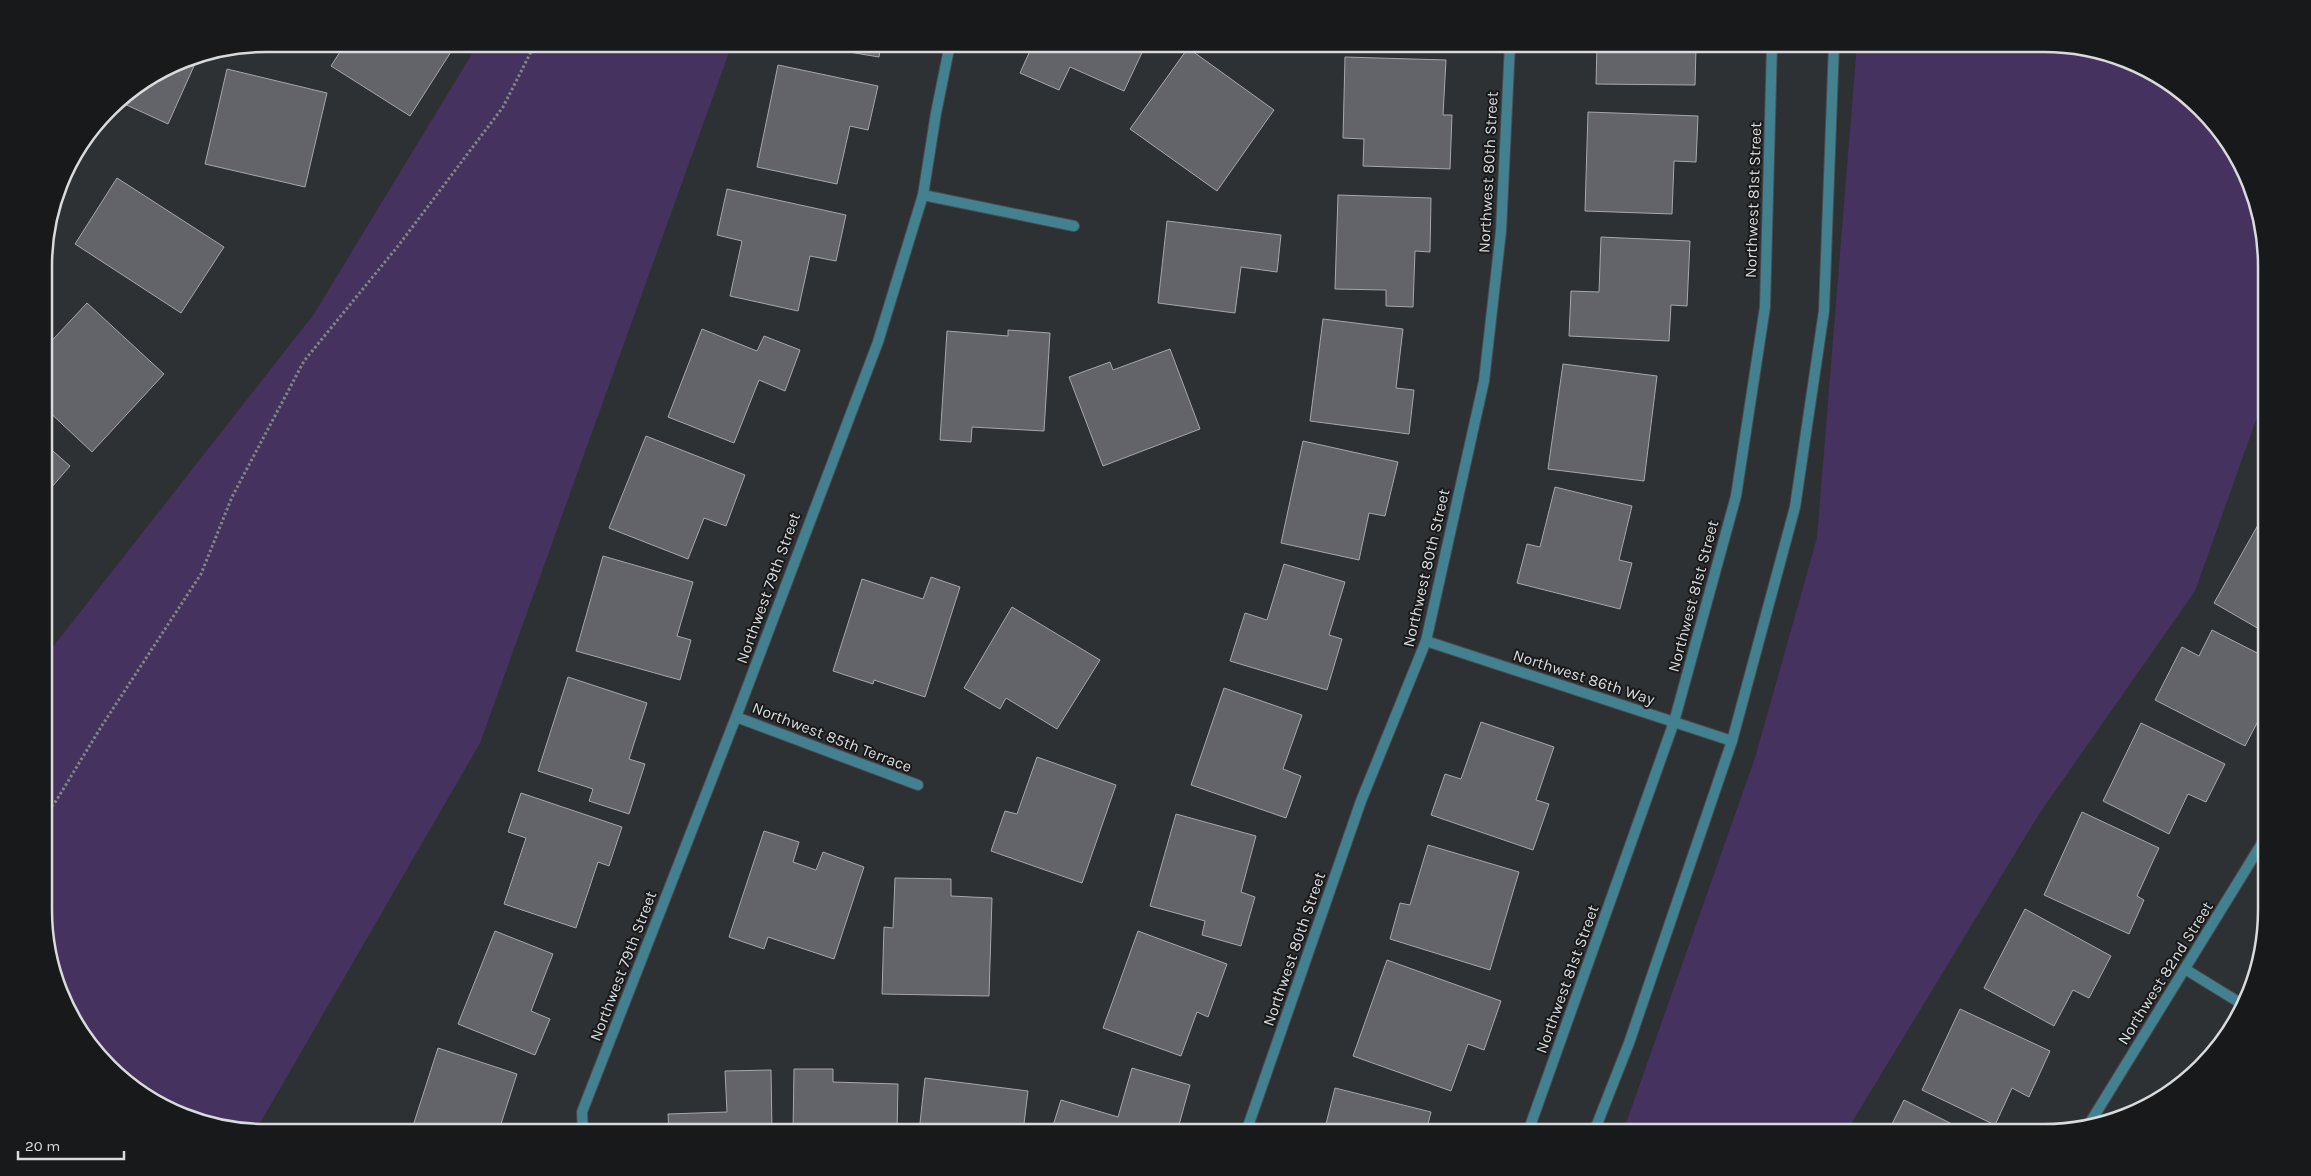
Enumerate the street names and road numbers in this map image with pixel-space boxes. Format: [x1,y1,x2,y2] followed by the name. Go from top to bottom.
[1474,91,1502,253] street label: Northwest 80th Street
[1741,121,1765,279] street label: Northwest 81st Street
[1399,487,1453,649] street label: Northwest 80th Street
[732,510,804,666] street label: Northwest 79th Street
[1664,518,1722,674] street label: Northwest 81st Street
[1511,645,1658,709] street label: Northwest 86th Way
[750,698,914,776] street label: Northwest 85th Terrace
[1259,869,1329,1029] street label: Northwest 80th Street
[586,888,660,1044] street label: Northwest 79th Street
[2113,898,2217,1048] street label: Northwest 82nd Street
[1531,902,1603,1056] street label: Northwest 81st Street

